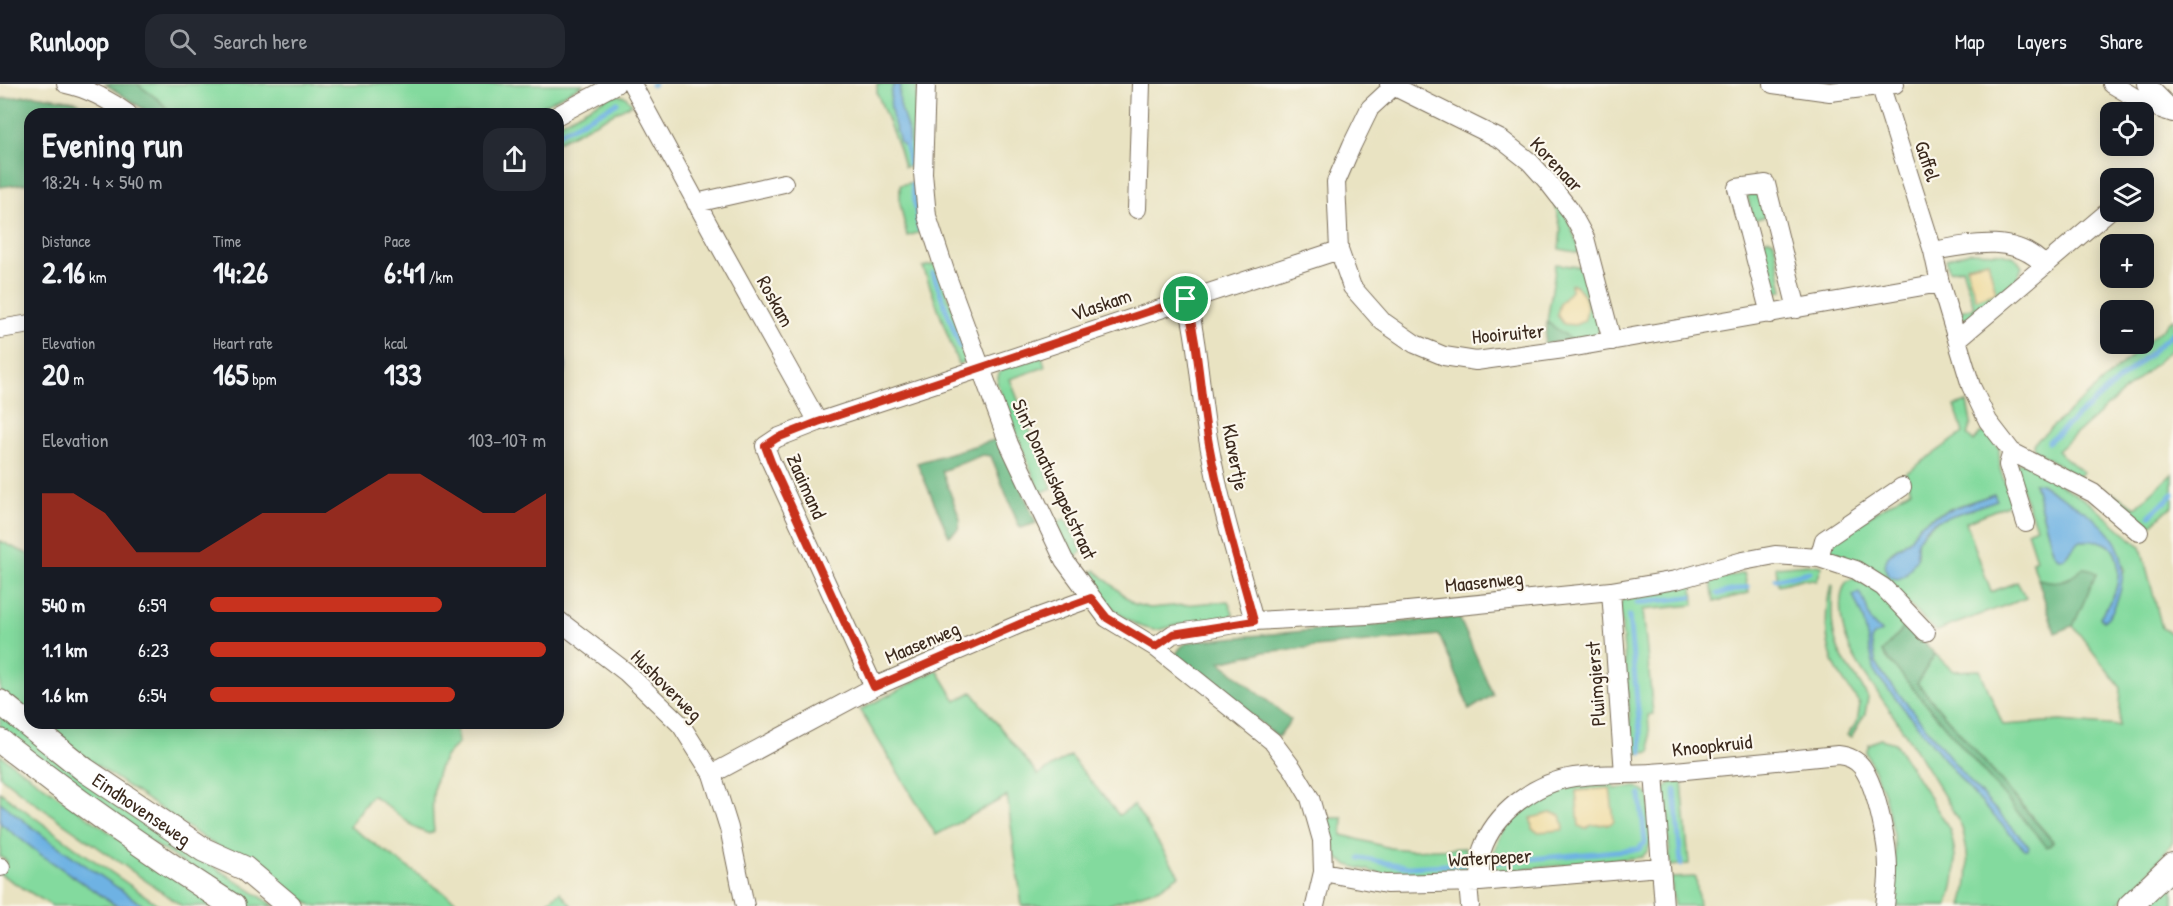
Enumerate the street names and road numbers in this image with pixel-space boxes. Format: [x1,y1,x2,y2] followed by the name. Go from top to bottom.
[1524,130,1590,198] street label: Korenaar
[1909,137,1947,185] street label: Gaffel
[751,271,801,331] street label: Roskam
[1067,281,1135,327] street label: Vlaskam
[1471,316,1546,350] street label: Hooiruiter
[1006,394,1104,565] street label: Sint Donatuskapelstraat
[1216,422,1256,492] street label: Klavertje
[781,449,833,523] street label: Zaaimand
[1444,563,1524,599] street label: Maasenweg
[881,614,963,670] street label: Maasenweg
[1579,640,1611,727] street label: Pluimgierst
[625,643,709,727] street label: Hushoverweg
[1671,727,1754,763] street label: Knoopkruid
[88,766,197,851] street label: Eindhovenseweg
[1448,841,1533,873] street label: Waterpeper

